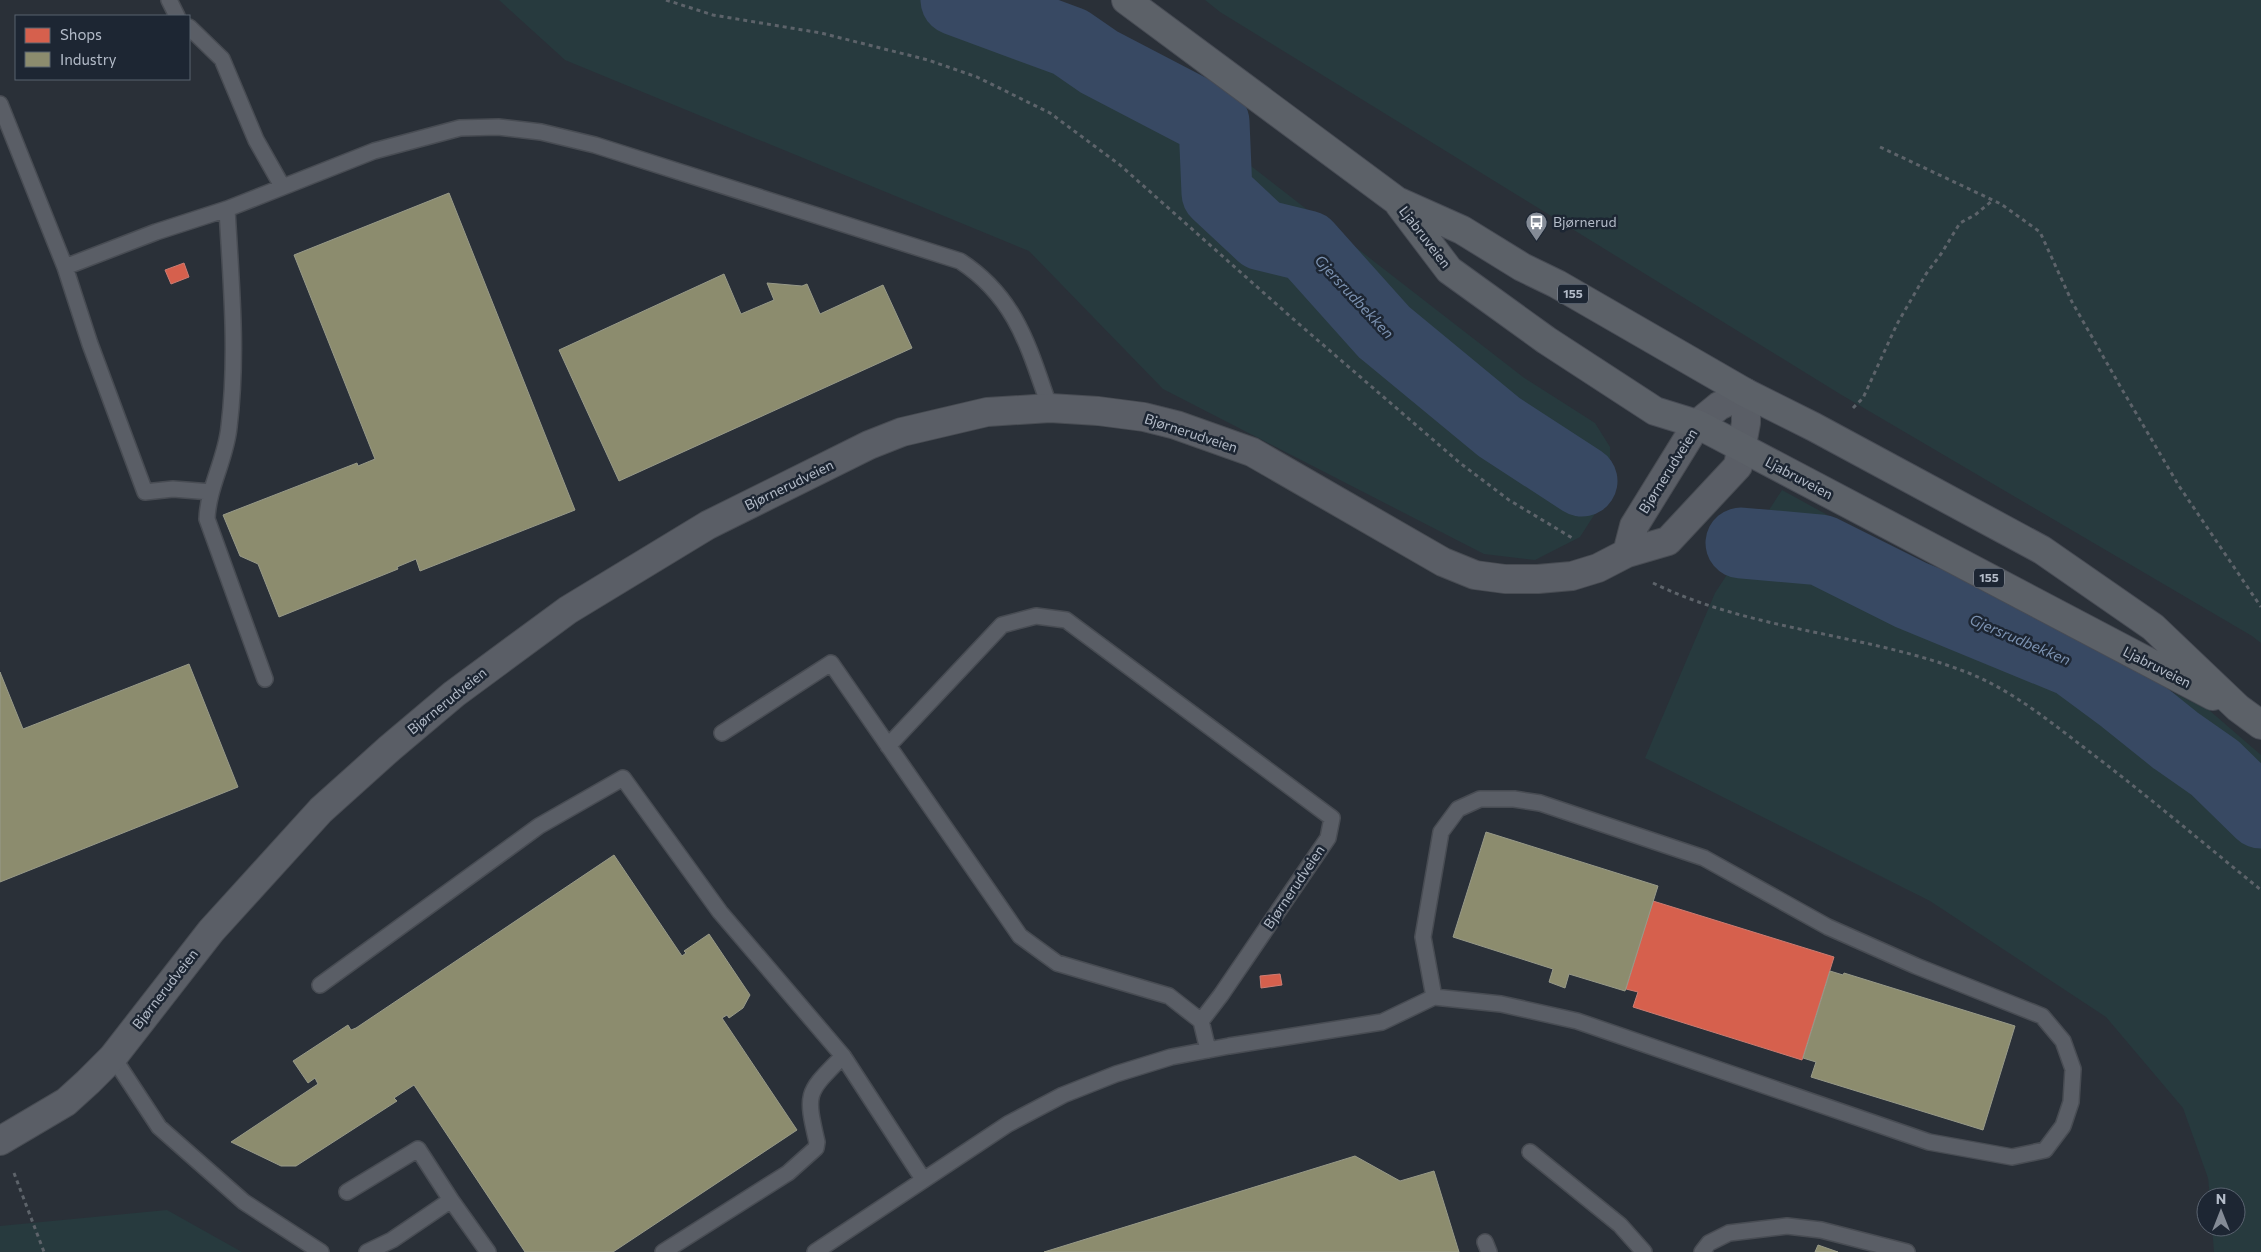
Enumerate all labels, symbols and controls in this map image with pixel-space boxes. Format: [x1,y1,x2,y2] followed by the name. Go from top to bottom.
[15,15,190,80] legend
[60,25,102,43] text: Shops
[60,50,117,68] text: Industry
[1396,202,1455,271] street label: Ljabruveien
[1525,210,1549,241] bus stop icon: Bjørnerud
[1553,213,1616,230] place label: Bjørnerud
[1311,251,1398,342] water label: Gjersrudbekken
[1558,284,1588,304] road number: 155
[1142,409,1240,456] street label: Bjørnerudveien
[1635,425,1700,516] street label: Bjørnerudveien
[1763,453,1836,502] street label: Ljabruveien
[742,456,836,513] street label: Bjørnerudveien
[1974,568,2004,588] road number: 155
[1967,610,2073,668] water label: Gjersrudbekken
[2120,642,2194,691] street label: Ljabruveien
[404,664,490,738] street label: Bjørnerudveien
[1259,842,1328,932] street label: Bjørnerudveien
[128,945,201,1032] street label: Bjørnerudveien
[2196,1187,2246,1237] north arrow
[2216,1190,2226,1207] text: N

